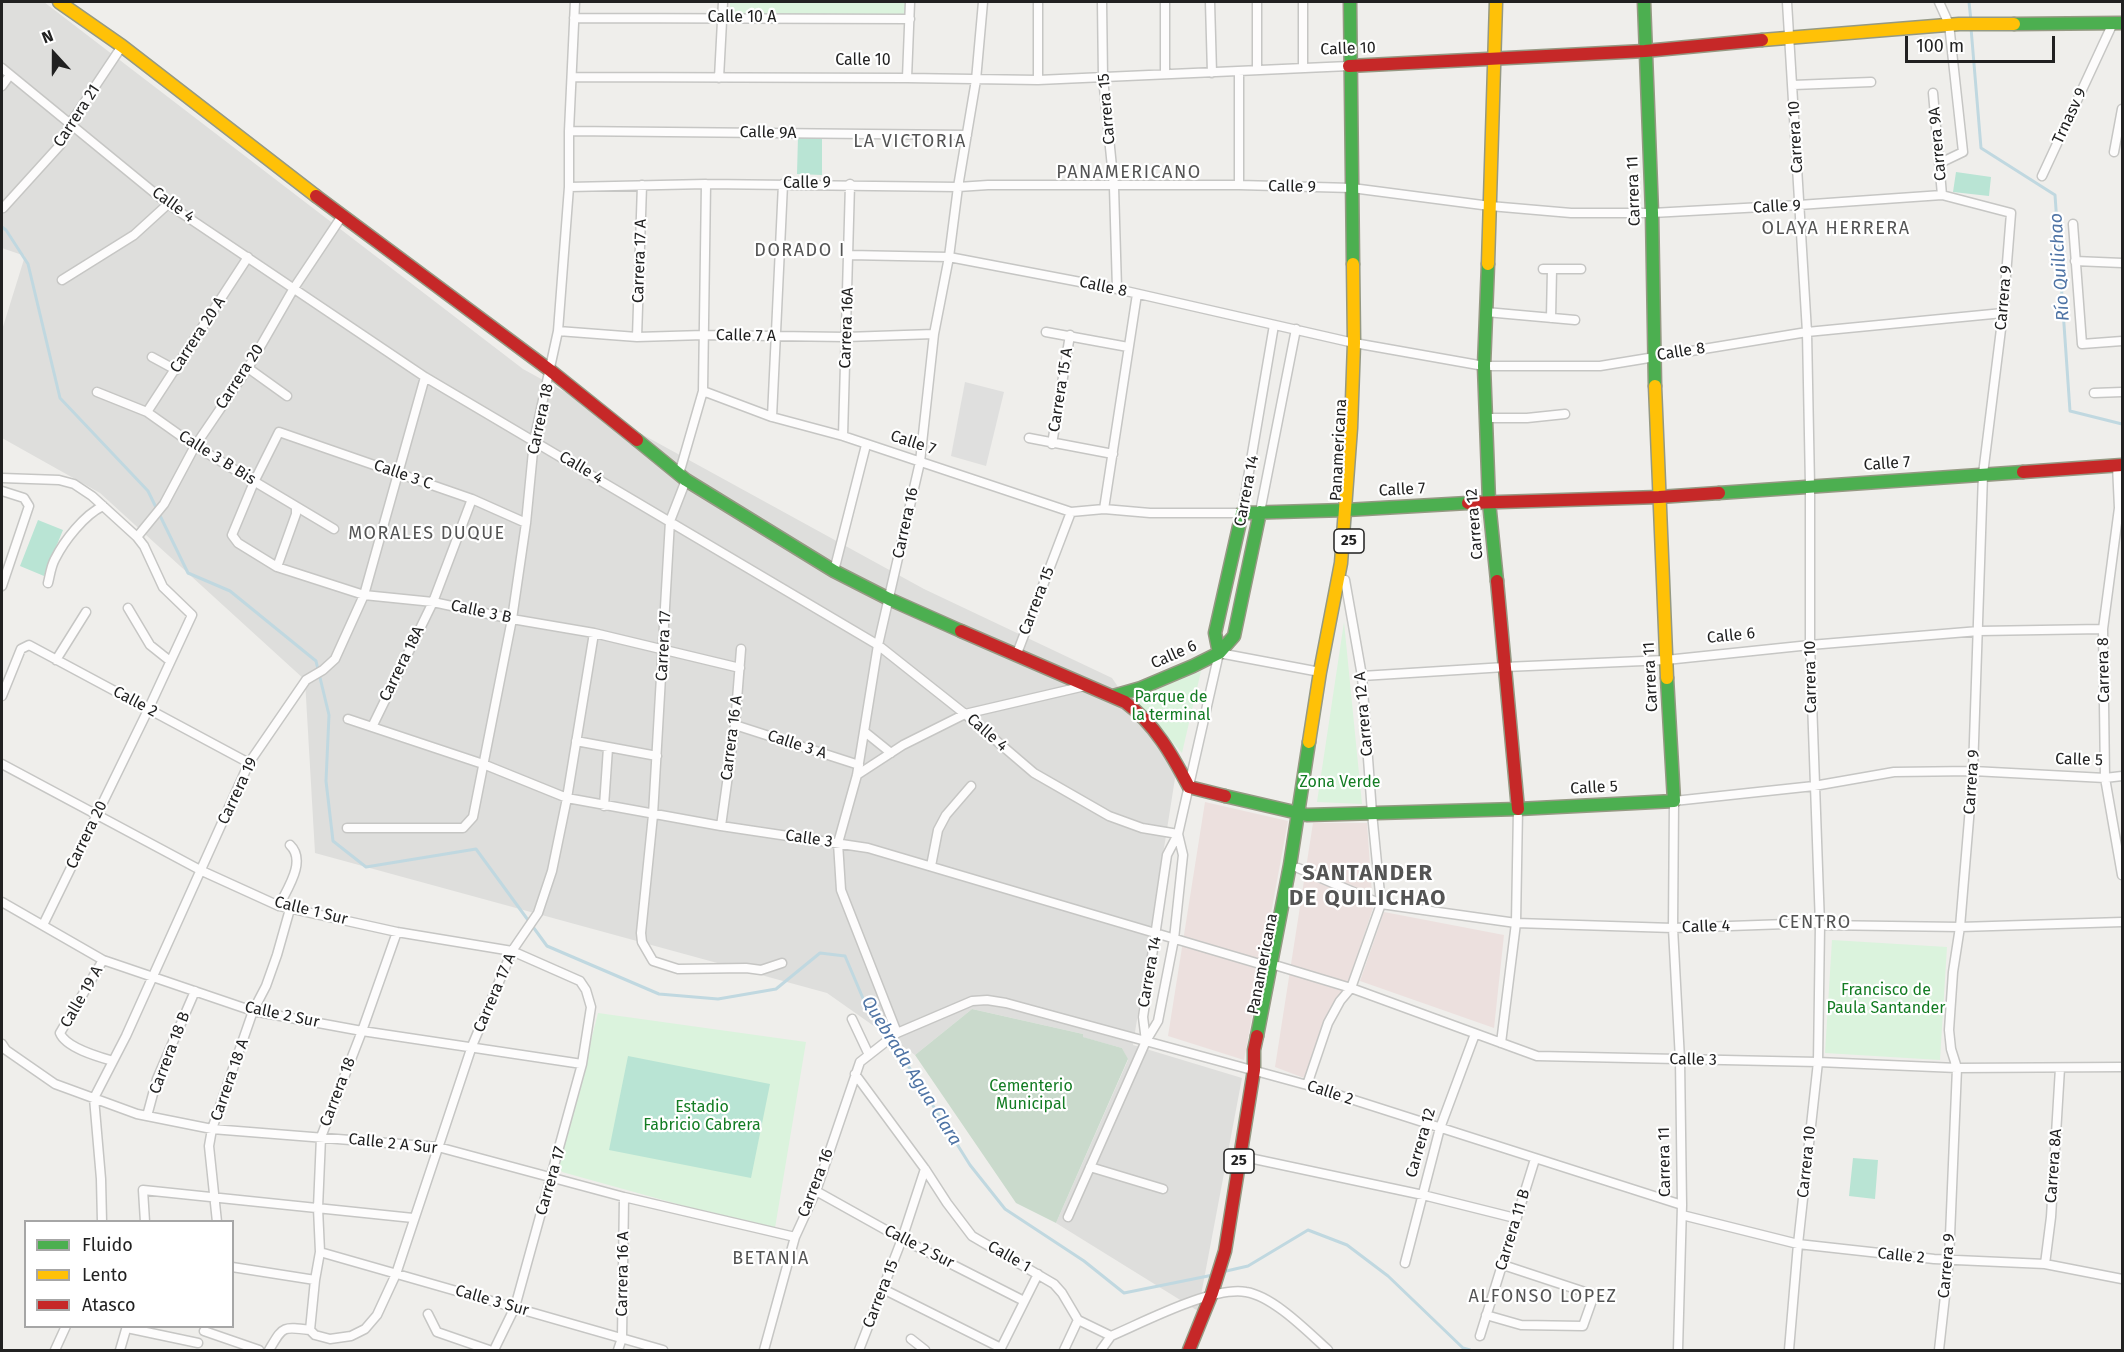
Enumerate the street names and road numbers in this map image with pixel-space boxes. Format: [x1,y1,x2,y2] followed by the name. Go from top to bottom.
[708,8,776,28] street label: Calle 10 A
[1320,38,1376,60] street label: Calle 10
[835,51,891,71] street label: Calle 10
[1094,72,1120,146] street label: Carrera 15
[50,81,104,151] street label: Carrera 21
[2049,85,2091,147] street label: Trnasv 9
[1785,100,1807,174] street label: Carrera 10
[1925,106,1951,182] street label: Carrera 9A
[739,123,797,143] street label: Calle 9A
[1623,156,1645,226] street label: Carrera 11
[783,174,831,194] street label: Calle 9
[1268,177,1316,197] street label: Calle 9
[148,183,198,227] street label: Calle 4
[1753,196,1801,218] street label: Calle 9
[629,219,651,303] street label: Carrera 17 A
[1992,265,2016,331] street label: Carrera 9
[1077,273,1129,301] street label: Calle 8
[836,287,858,369] street label: Carrera 16A
[166,293,230,377] street label: Carrera 20 A
[716,326,776,346] street label: Calle 7 A
[1656,339,1706,365] street label: Calle 8
[212,341,268,413] street label: Carrera 20
[1045,347,1077,433] street label: Carrera 15 A
[524,382,558,456] street label: Carrera 18
[1327,398,1351,502] street label: Panamericana
[175,427,259,489] street label: Calle 3 B Bis
[888,427,938,459] street label: Calle 7
[555,447,607,489] street label: Calle 4
[1863,453,1911,475] street label: Calle 7
[1231,454,1263,528] street label: Carrera 14
[371,456,435,494] street label: Calle 3 C
[1378,479,1426,501] street label: Calle 7
[889,486,923,560] street label: Carrera 16
[1462,488,1488,560] street label: Carrera 12
[1334,529,1364,553] road number: 25
[1015,564,1059,638] street label: Carrera 15
[449,596,513,628] street label: Calle 3 B
[653,610,675,682] street label: Carrera 17
[375,623,429,705] street label: Carrera 18A
[1706,624,1756,648] street label: Calle 6
[1148,636,1200,674] street label: Calle 6
[2094,637,2114,703] street label: Carrera 8
[1640,641,1662,713] street label: Carrera 11
[1801,641,1821,713] street label: Carrera 10
[1351,671,1377,757] street label: Carrera 12 A
[110,682,160,722] street label: Calle 2
[717,694,747,782] street label: Carrera 16 A
[963,710,1011,756] street label: Calle 4
[765,726,829,764] street label: Calle 3 A
[1960,749,1984,815] street label: Carrera 9
[2055,750,2103,770] street label: Calle 5
[214,754,262,828] street label: Carrera 19
[1570,777,1618,799] street label: Calle 5
[62,798,112,872] street label: Carrera 20
[784,826,834,852] street label: Calle 3
[272,893,350,929] street label: Calle 1 Sur
[1244,912,1282,1016] street label: Panamericana
[1682,917,1730,937] street label: Calle 4
[1134,935,1166,1009] street label: Carrera 14
[470,951,520,1035] street label: Carrera 17 A
[57,963,107,1031] street label: Calle 19 A
[243,998,321,1032] street label: Calle 2 Sur
[146,1009,194,1097] street label: Carrera 18 B
[207,1036,253,1124] street label: Carrera 18 A
[1669,1050,1717,1070] street label: Calle 3
[316,1055,360,1129] street label: Carrera 18
[1304,1077,1356,1109] street label: Calle 2
[1402,1106,1440,1180] street label: Carrera 12
[1794,1125,1820,1199] street label: Carrera 10
[1655,1127,1675,1197] street label: Carrera 11
[2042,1128,2066,1204] street label: Carrera 8A
[348,1130,438,1158] street label: Calle 2 A Sur
[532,1144,570,1218] street label: Carrera 17
[794,1146,838,1220] street label: Carrera 16
[1224,1149,1254,1173] road number: 25
[1492,1187,1534,1273] street label: Carrera 11 B
[881,1221,957,1273] street label: Calle 2 Sur
[613,1231,633,1317] street label: Carrera 16 A
[1935,1233,1959,1299] street label: Carrera 9
[984,1237,1034,1277] street label: Calle 1
[1876,1244,1926,1268] street label: Calle 2
[859,1257,903,1331] street label: Carrera 15
[453,1281,531,1321] street label: Calle 3 Sur

